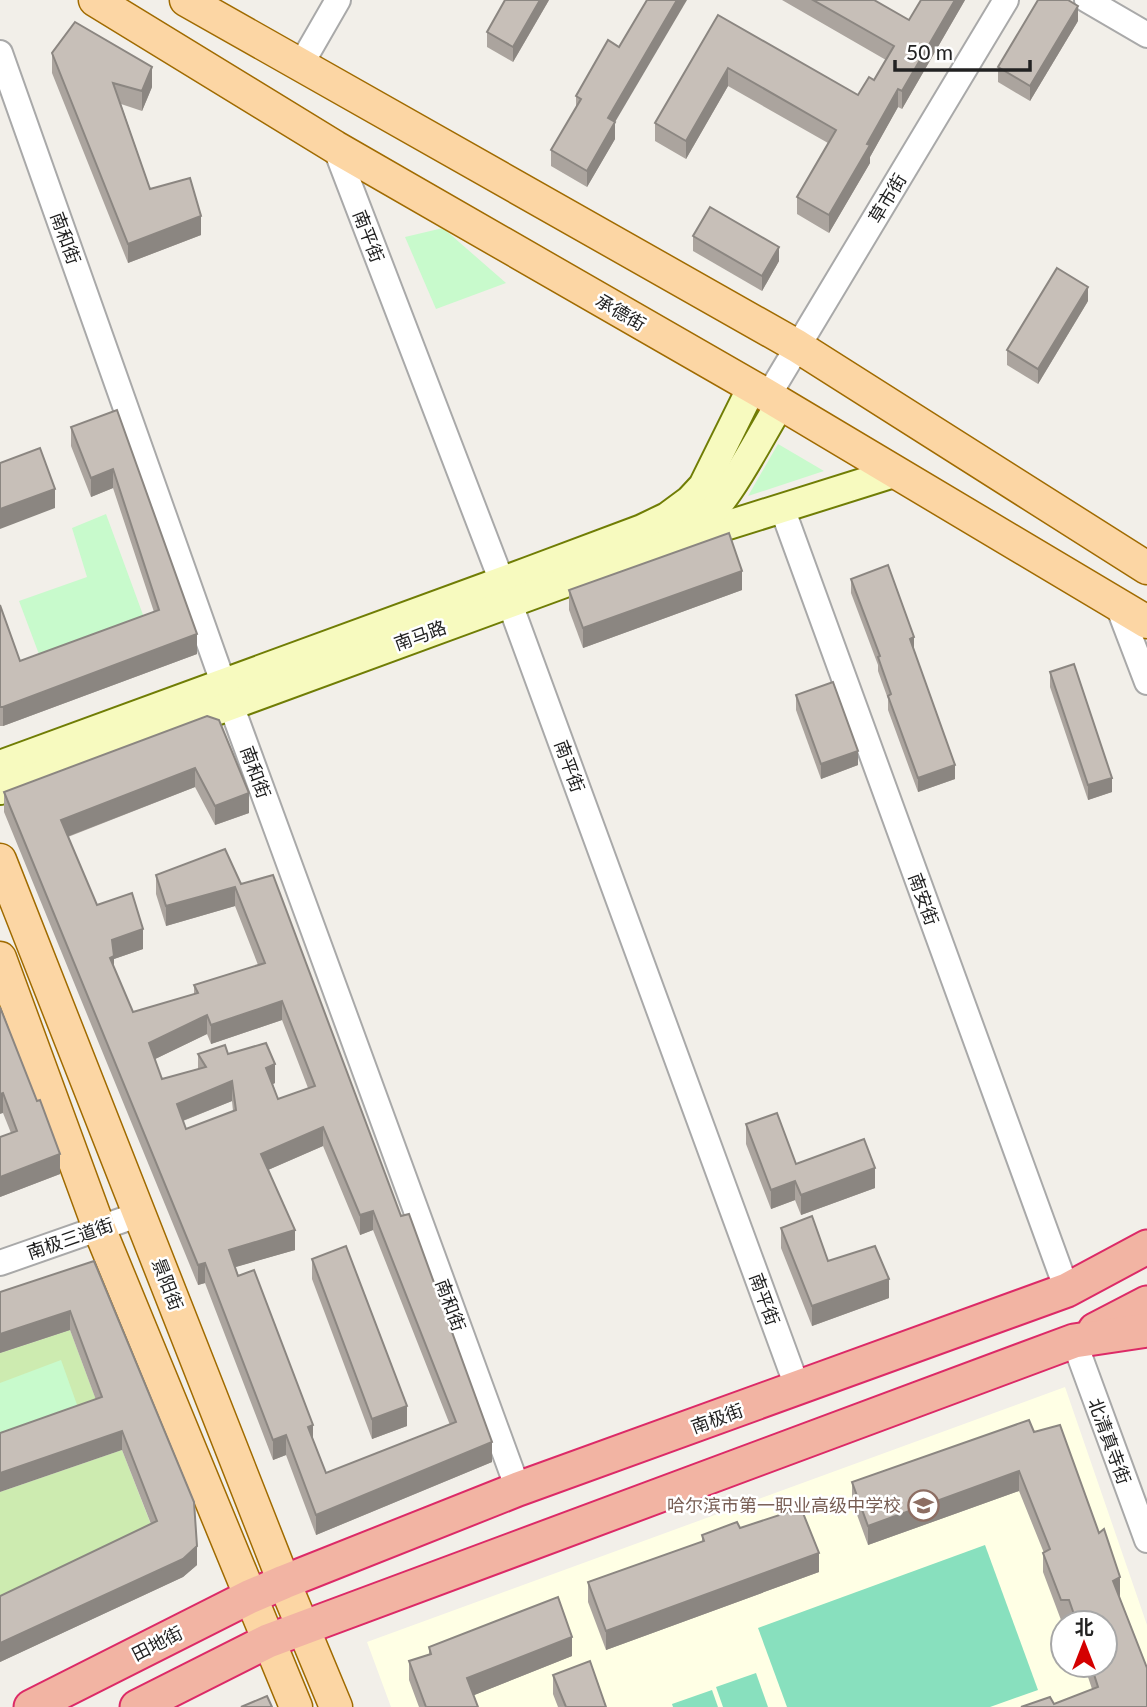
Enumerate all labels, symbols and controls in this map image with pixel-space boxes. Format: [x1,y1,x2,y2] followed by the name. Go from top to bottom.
[895,28,1030,72] scale bar
[906,39,953,64] text: 50 m
[864,169,910,227] street label: 草市街
[349,207,389,265] street label: 南平街
[46,209,86,267] street label: 南和街
[592,289,650,335] street label: 承德街
[391,615,449,655] street label: 南马路
[550,737,590,795] street label: 南平街
[236,743,276,801] street label: 南和街
[904,870,944,928] street label: 南安街
[24,1213,116,1263] street label: 南极三道街
[148,1255,188,1313] street label: 景阳街
[745,1270,785,1328] street label: 南平街
[431,1276,471,1334] street label: 南和街
[1084,1395,1136,1487] street label: 北清真寺街
[688,1398,746,1438] street label: 南极街
[907,1488,941,1522] school or university icon: 哈尔滨市第一职业高级中学校
[667,1494,901,1516] place label: 哈尔滨市第一职业高级中学校
[1049,1609,1119,1679] north arrow
[1074,1615,1094,1638] text: 北
[128,1621,186,1665] street label: 田地街

